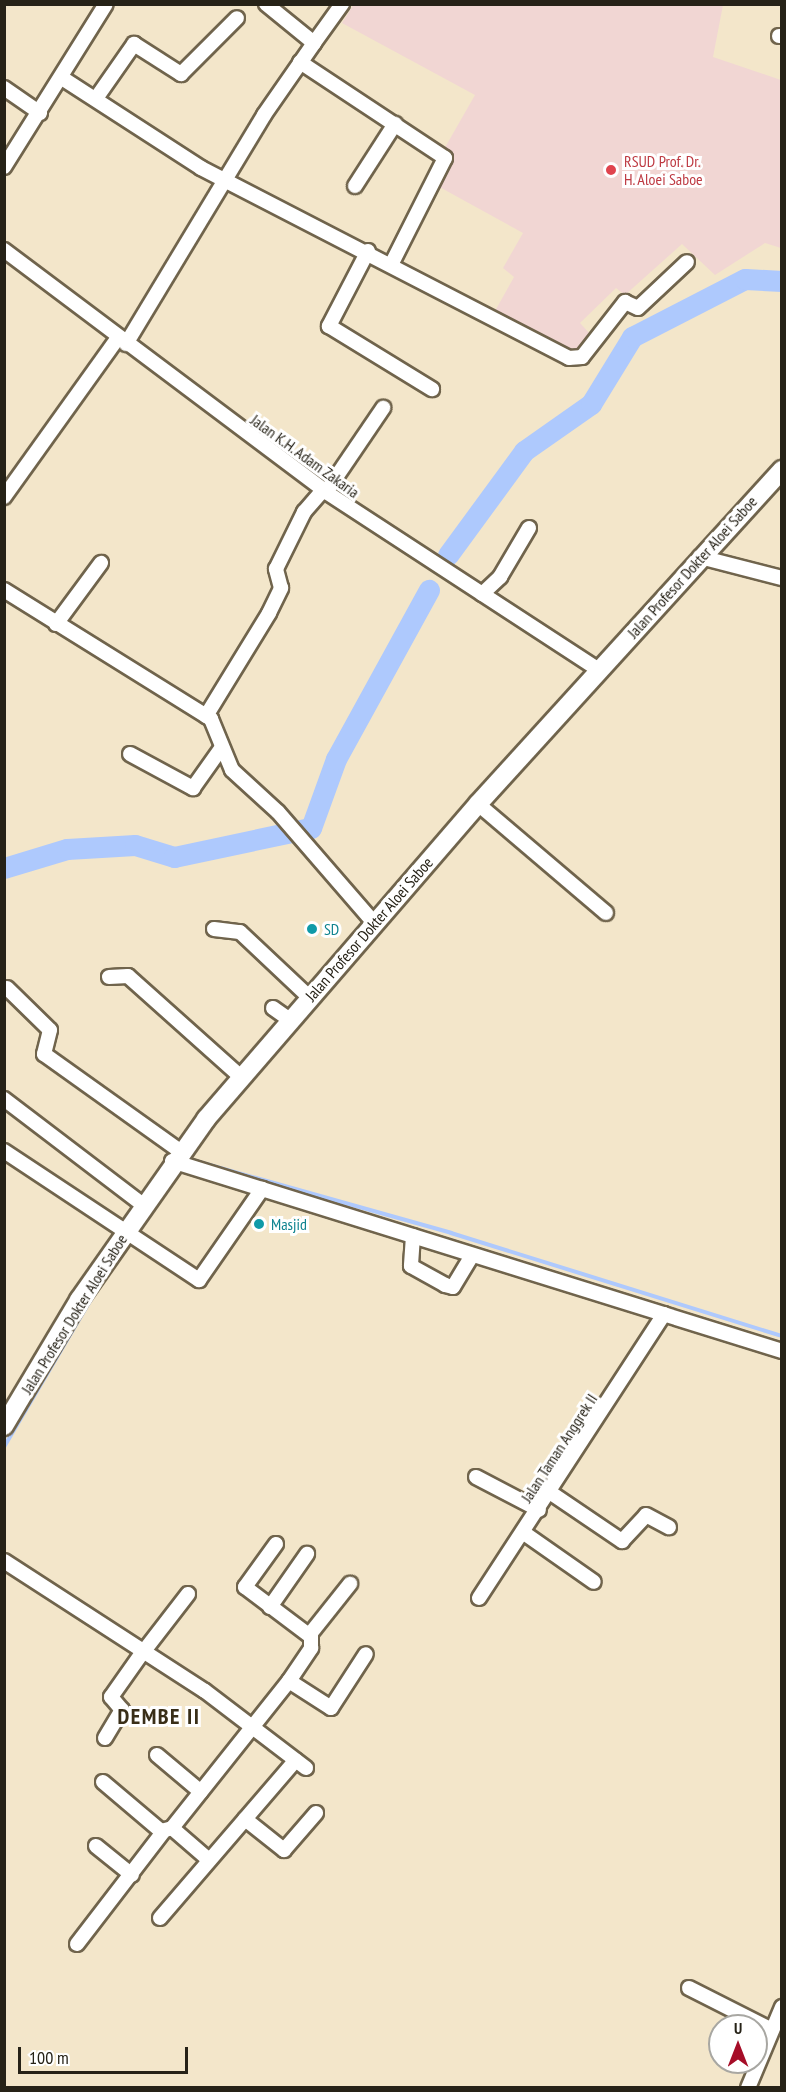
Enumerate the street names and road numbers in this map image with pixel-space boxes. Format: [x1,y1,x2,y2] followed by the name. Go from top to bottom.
[246,410,364,502] street label: Jalan K.H. Adam Zakaria
[623,492,761,642] street label: Jalan Profesor Dokter Aloei Saboe
[301,853,437,1005] street label: Jalan Profesor Dokter Aloei Saboe
[17,1230,131,1398] street label: Jalan Profesor Dokter Aloei Saboe
[516,1390,602,1506] street label: Jalan Taman Anggrek II

